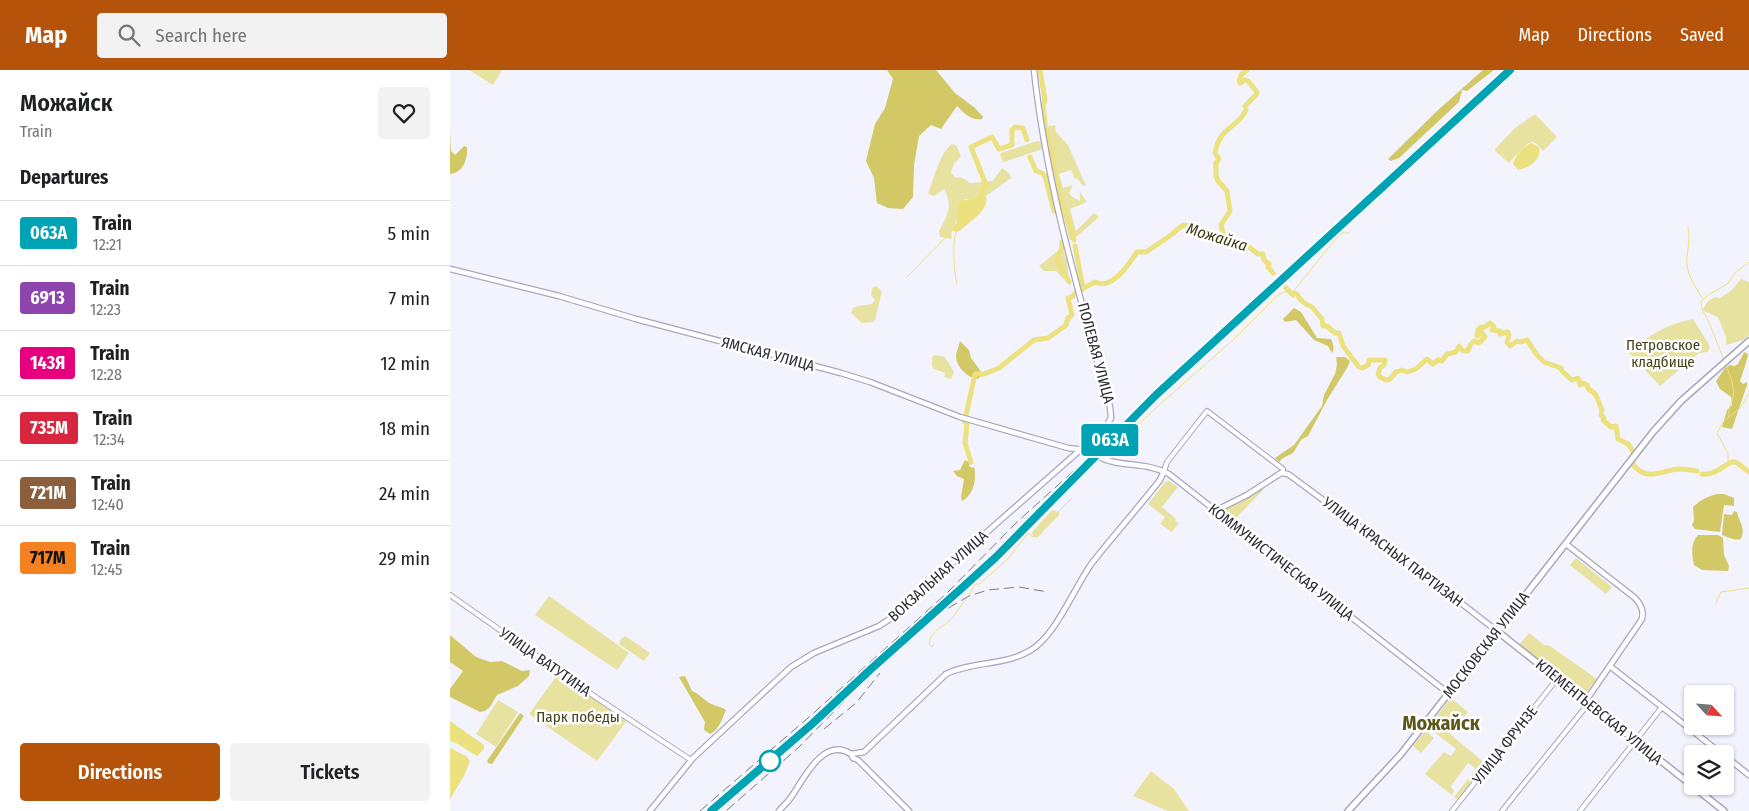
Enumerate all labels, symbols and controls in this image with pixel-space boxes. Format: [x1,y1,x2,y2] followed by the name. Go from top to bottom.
[97,13,447,58] search box
[25,21,67,49] text: Map
[115,21,143,49] icon: search
[155,24,247,47] text: Search here
[1518,24,1550,46] text: Map
[1578,24,1652,46] text: Directions
[1680,24,1724,46] text: Saved
[378,87,430,139] button: heart
[20,89,113,117] text: Можайск
[20,122,52,141] text: Train
[20,166,108,189] text: Departures
[92,212,132,235] text: Train
[1184,219,1250,255] water label: Можайка
[30,222,67,244] text: 063А
[387,222,430,245] text: 5 min
[92,235,122,254] text: 12:21
[90,277,129,300] text: Train
[30,287,65,309] text: 6913
[388,287,430,310] text: 7 min
[90,300,121,319] text: 12:23
[1074,301,1118,405] street label: ПОЛЕВАЯ УЛИЦА
[719,333,817,375] street label: ЯМСКАЯ УЛИЦА
[1626,336,1700,371] park label: Петровское кладбище
[90,342,130,365] text: Train
[30,352,65,374] text: 143Я
[380,352,430,375] text: 12 min
[90,365,122,384] text: 12:28
[93,407,132,430] text: Train
[30,417,68,439] text: 735М
[379,417,430,440] text: 18 min
[1075,424,1145,456] line badge: 063А
[1091,429,1129,451] text: 063А
[93,430,125,449] text: 12:34
[91,472,131,495] text: Train
[30,482,66,504] text: 721М
[379,482,430,505] text: 24 min
[1318,493,1467,611] street label: УЛИЦА КРАСНЫХ ПАРТИЗАН
[91,495,124,514] text: 12:40
[1205,500,1357,624] street label: КОММУНИСТИЧЕСКАЯ УЛИЦА
[885,527,992,625] street label: ВОКЗАЛЬНАЯ УЛИЦА
[91,537,130,560] text: Train
[30,547,66,569] text: 717М
[379,547,430,570] text: 29 min
[91,560,122,579] text: 12:45
[1439,588,1533,702] street label: МОСКОВСКАЯ УЛИЦА
[495,623,594,700] street label: УЛИЦА ВАТУТИНА
[1532,655,1666,769] street label: КЛЕМЕНТЬЕВСКАЯ УЛИЦА
[1684,685,1734,735] north arrow
[1684,685,1734,795] map controls
[1468,702,1541,789] street label: УЛИЦА ФРУНЗЕ
[536,708,620,726] park label: Парк победы
[1402,711,1481,735] district label: Можайск
[20,743,220,801] button: Directions
[230,743,430,801] button: Tickets
[1684,745,1734,795] button: layers
[759,750,781,772] unlabelled marker

